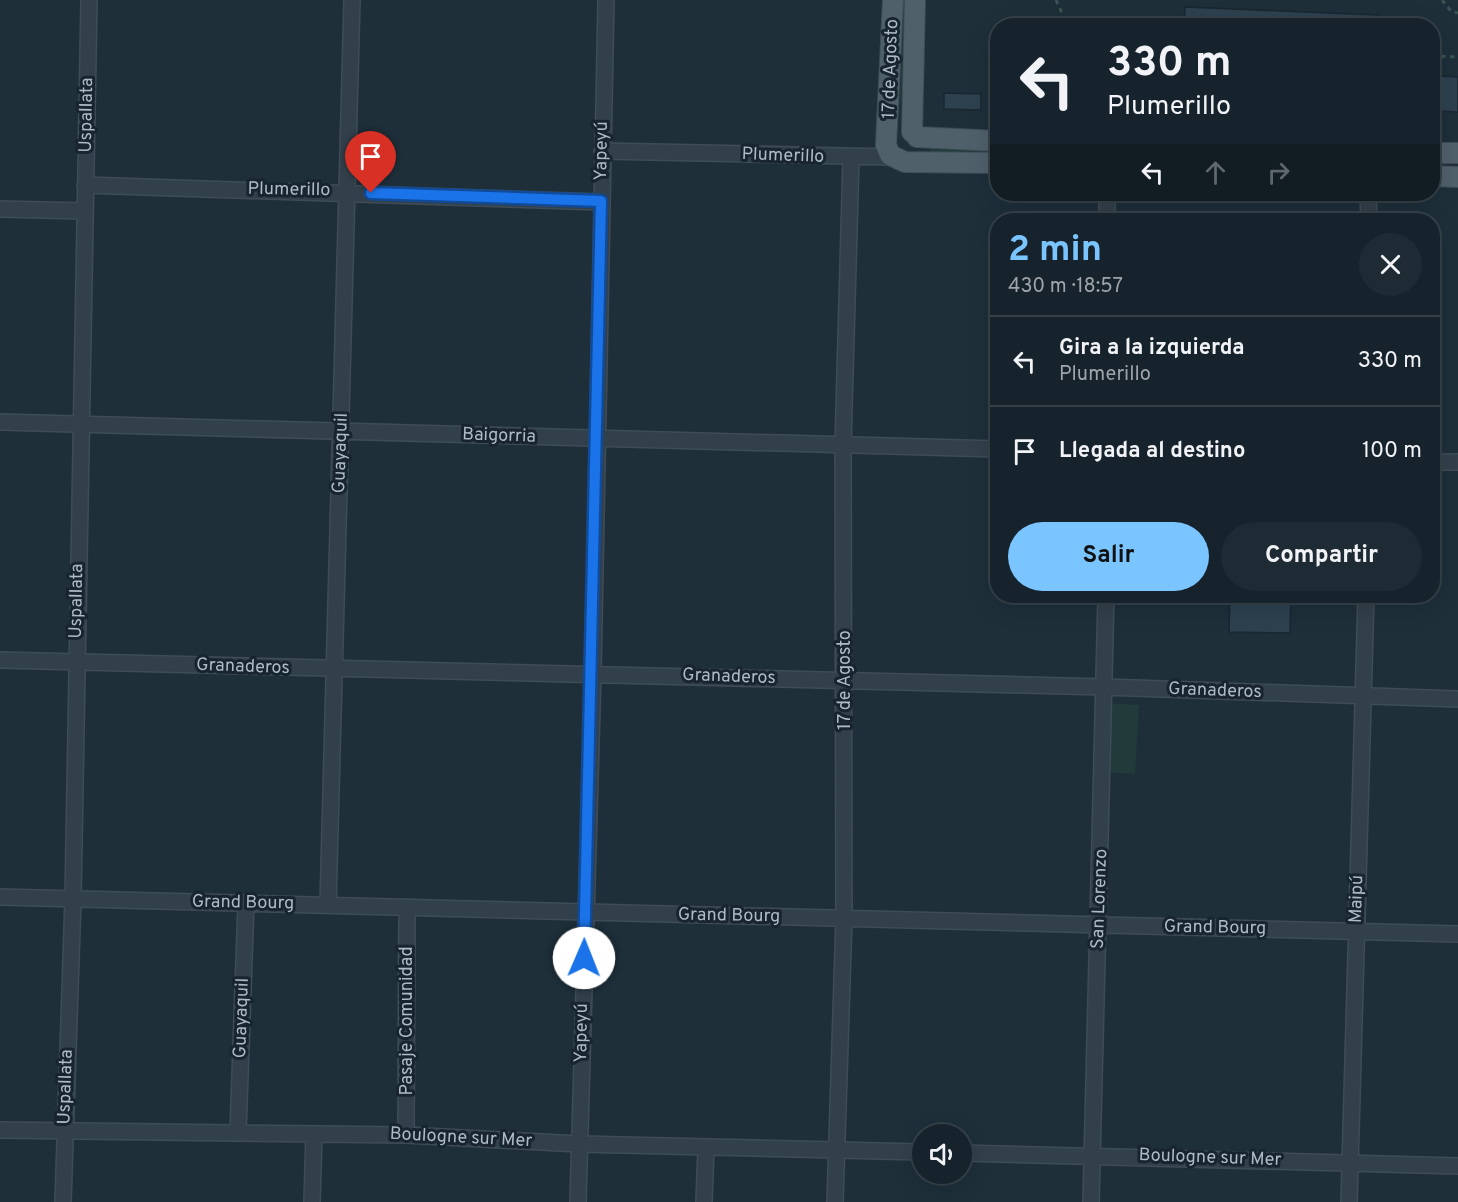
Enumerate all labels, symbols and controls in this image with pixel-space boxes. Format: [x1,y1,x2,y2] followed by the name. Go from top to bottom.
[878,19,904,119] street label: 17 de Agosto
[1107,38,1232,91] text: 330 m
[1008,42,1086,120] icon: left
[75,77,99,153] street label: Uspallata
[1107,90,1231,124] text: Plumerillo
[590,121,614,181] street label: Yapeyú
[345,131,396,193] pin
[354,140,387,173] icon: arrive
[741,143,825,169] street label: Plumerillo
[1136,156,1169,189] icon: left
[1199,156,1232,189] icon: ahead
[1262,156,1295,189] icon: right
[247,178,331,202] street label: Plumerillo
[1008,228,1102,274] text: 2 min
[1359,233,1422,296] button: close
[1008,274,1123,300] text: 430 m · 18:57
[1059,335,1245,362] text: Gira a la izquierda
[1008,345,1041,378] icon: left
[1358,348,1422,375] text: 330 m
[1059,362,1151,388] text: Plumerillo
[328,412,354,494] street label: Guayaquil
[462,423,536,449] street label: Baigorria
[1008,435,1041,468] icon: arrive
[1059,438,1245,465] text: Llegada al destino
[1362,438,1422,465] text: 100 m
[1008,522,1209,591] button: Salir
[1221,522,1422,591] button: Compartir
[65,563,89,639] street label: Uspallata
[834,630,857,730] street label: 17 de Agosto
[196,654,290,680] street label: Granaderos
[682,664,776,690] street label: Granaderos
[1168,678,1262,704] street label: Granaderos
[1087,848,1113,950] street label: San Lorenzo
[1345,874,1369,924] street label: Maipú
[192,891,294,915] street label: Grand Bourg
[678,904,780,928] street label: Grand Bourg
[1164,916,1266,940] street label: Grand Bourg
[552,926,616,990] position arrow
[396,946,419,1096] street label: Pasaje Comunidad
[229,977,255,1059] street label: Guayaquil
[570,1003,594,1063] street label: Yapeyú
[53,1049,79,1125] street label: Uspallata
[389,1123,533,1153] street label: Boulogne sur Mer
[912,1124,972,1184] map controls
[912,1124,972,1184] button: sound
[1138,1144,1282,1172] street label: Boulogne sur Mer

